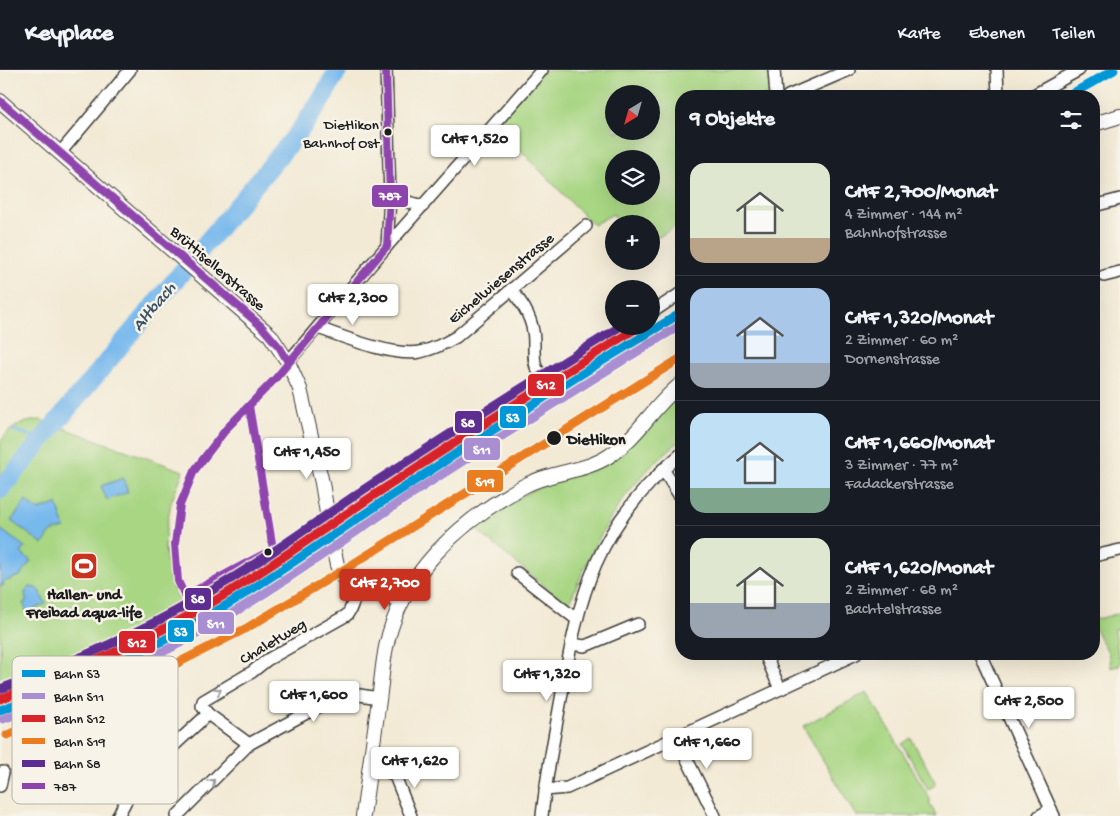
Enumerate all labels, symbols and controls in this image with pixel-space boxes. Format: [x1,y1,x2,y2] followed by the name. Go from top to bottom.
[25,20,113,49] text: Keyplace
[898,24,941,45] text: Karte
[969,24,1025,45] text: Ebenen
[1053,24,1095,45] text: Teilen
[605,85,660,140] north arrow
[605,85,660,335] map controls
[1057,106,1085,134] icon: filters
[690,108,775,133] text: 9 Objekte
[302,117,381,153] place label: Dietlikon Bahnhof Ost
[418,124,532,167] pin: CHF 1,520
[383,127,393,137] marker: Dietlikon Bahnhof Ost
[442,131,508,150] text: CHF 1,520
[605,150,660,205] button: layers
[845,181,996,206] text: CHF 2,700/Monat
[730,183,790,243] icon: home
[371,184,409,208] line badge: 787
[378,189,402,206] text: 787
[845,206,963,225] text: 4 Zimmer · 144 m²
[605,215,660,270] button: +
[164,222,269,317] street label: Brüttisellerstrasse
[845,225,947,244] text: Bahnhofstrasse
[446,229,560,329] street label: Eichelwiesenstrasse
[128,279,182,336] water label: Altbach
[605,280,660,335] button: −
[296,284,410,326] pin: CHF 2,300
[318,290,388,309] text: CHF 2,300
[845,307,993,332] text: CHF 1,320/Monat
[730,308,790,368] icon: home
[845,332,958,351] text: 2 Zimmer · 60 m²
[845,351,940,370] text: Dornenstrasse
[527,373,565,397] line badge: S12
[536,378,556,395] text: S12
[499,405,527,429] line badge: S3
[454,410,483,434] line badge: S8
[506,411,520,428] text: S3
[461,416,475,433] text: S8
[545,429,563,447] marker: Dietlikon
[565,432,626,451] place label: Dietlikon
[845,432,993,457] text: CHF 1,660/Monat
[730,433,790,493] icon: home
[463,437,501,461] line badge: S11
[250,438,364,480] pin: CHF 1,450
[473,443,491,460] text: S11
[274,444,340,463] text: CHF 1,450
[845,457,958,476] text: 3 Zimmer · 77 m²
[466,469,504,493] line badge: S19
[475,475,495,492] text: S19
[845,476,954,495] text: Fadackerstrasse
[263,547,273,557] unlabelled marker
[69,551,99,581] sports icon: Hallen- und Freibad aqua-life
[845,557,993,582] text: CHF 1,620/Monat
[730,558,790,618] icon: home
[328,568,442,611] pin: CHF 2,700
[350,575,420,594] text: CHF 2,700
[845,582,958,601] text: 2 Zimmer · 68 m²
[25,587,143,624] place label: Hallen- und Freibad aqua-life
[184,587,212,611] line badge: S8
[191,592,205,609] text: S8
[845,601,941,620] text: Bachtelstrasse
[197,611,235,635] line badge: S11
[237,616,311,670] street label: Chaletweg
[207,617,225,634] text: S11
[167,619,195,643] line badge: S3
[174,625,188,642] text: S3
[118,630,156,654] line badge: S12
[127,636,147,653] text: S12
[12,656,178,804] legend
[490,660,604,702] pin: CHF 1,320
[514,666,580,685] text: CHF 1,320
[53,667,100,684] text: Bahn S3
[257,680,371,723] pin: CHF 1,600
[972,686,1086,729] pin: CHF 2,500
[212,687,221,697] one-way arrow
[280,687,348,706] text: CHF 1,600
[53,690,104,707] text: Bahn S11
[994,693,1064,712] text: CHF 2,500
[53,712,106,729] text: Bahn S12
[650,728,764,770] pin: CHF 1,660
[674,734,740,753] text: CHF 1,660
[53,735,106,752] text: Bahn S19
[358,746,472,789] pin: CHF 1,620
[382,753,448,772] text: CHF 1,620
[53,757,101,774] text: Bahn S8
[206,778,215,787] one-way arrow
[53,780,77,797] text: 787

